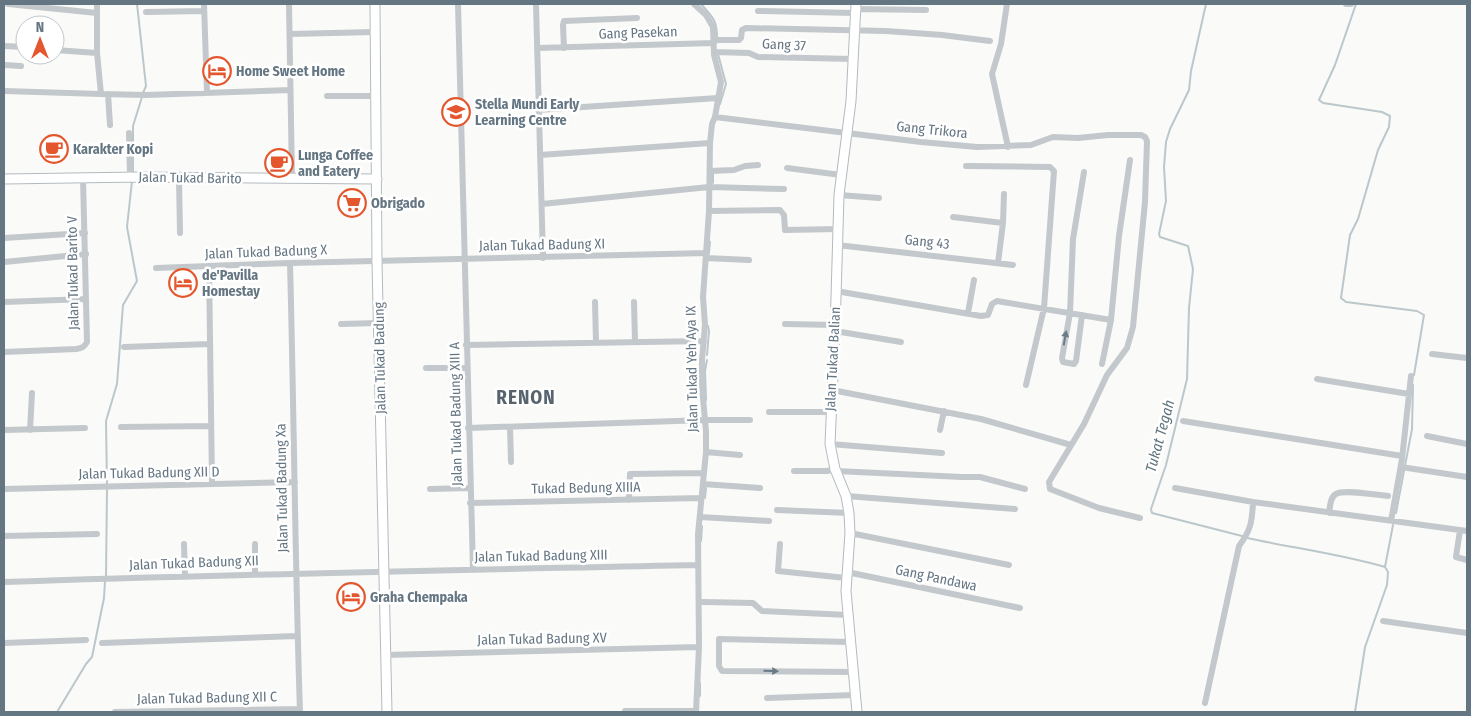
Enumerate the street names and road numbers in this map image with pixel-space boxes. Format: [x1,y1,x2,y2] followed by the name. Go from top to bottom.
[598,23,678,43] street label: Gang Pasekan
[762,35,807,55] street label: Gang 37
[895,118,969,142] street label: Gang Trikora
[138,169,242,187] street label: Jalan Tukad Barito
[63,215,82,330] street label: Jalan Tukad Barito V
[904,231,950,253] street label: Gang 43
[479,235,605,255] street label: Jalan Tukad Badung XI
[205,241,328,263] street label: Jalan Tukad Badung X
[371,301,389,414] street label: Jalan Tukad Badung
[682,305,702,432] street label: Jalan Tukad Yeh Aya IX
[822,306,844,412] street label: Jalan Tukad Balian
[446,341,466,486] street label: Jalan Tukad Badung XIII A
[272,423,292,553] street label: Jalan Tukad Badung Xa
[78,463,220,483] street label: Jalan Tukad Badung XII D
[531,479,641,497] street label: Tukad Bedung XIIIA
[474,546,608,566] street label: Jalan Tukad Badung XIII
[129,552,259,574] street label: Jalan Tukad Badung XII
[894,561,979,595] street label: Gang Pandawa
[477,629,608,649] street label: Jalan Tukad Badung XV
[137,688,277,708] street label: Jalan Tukad Badung XII C

